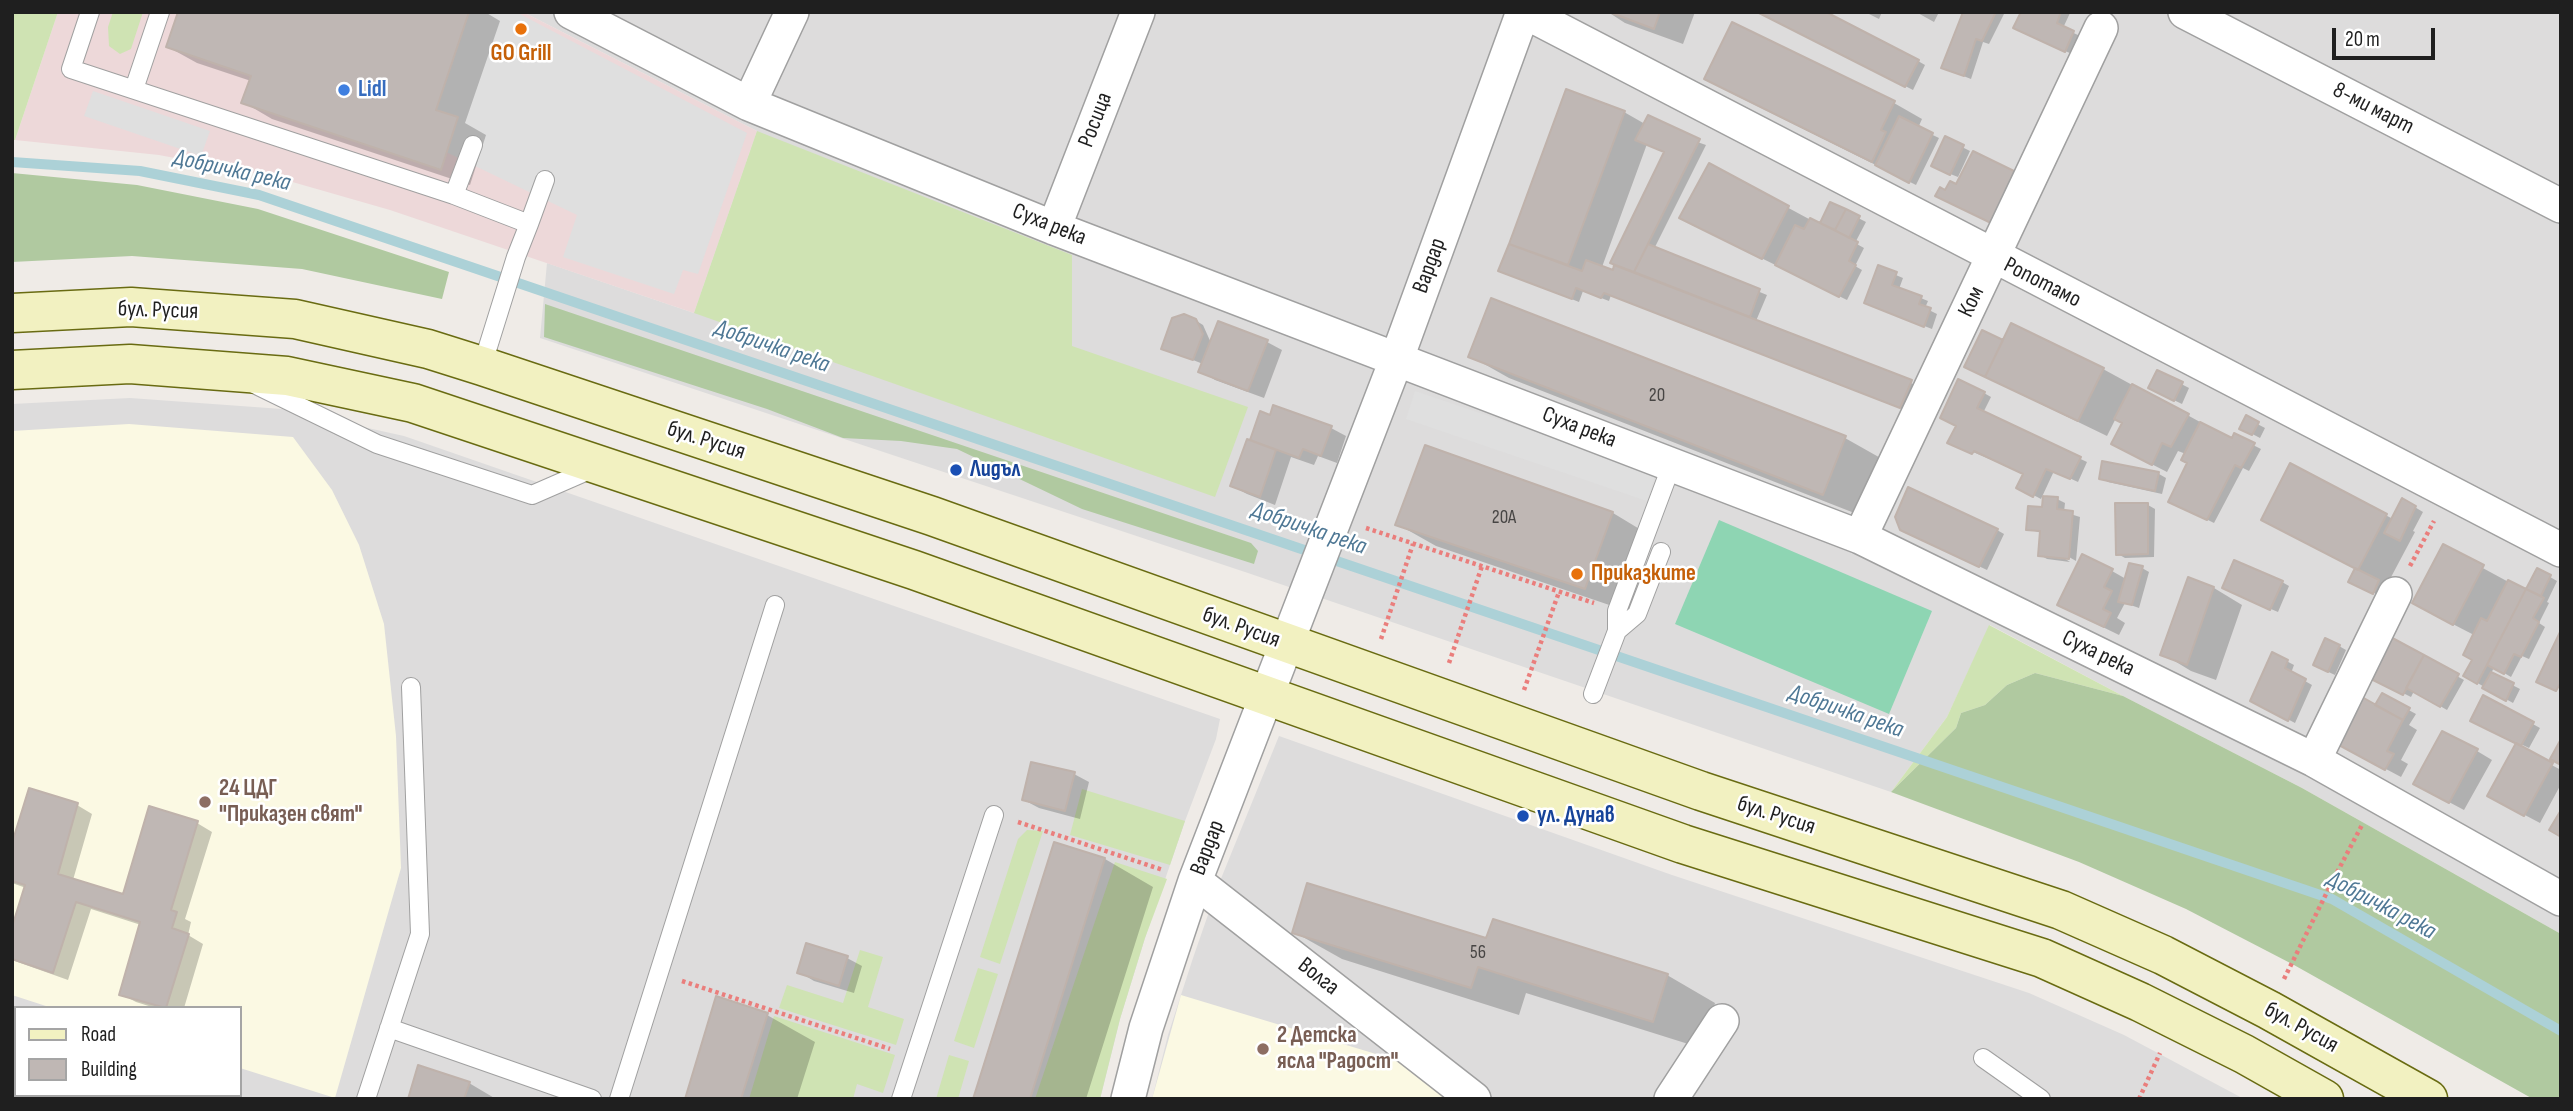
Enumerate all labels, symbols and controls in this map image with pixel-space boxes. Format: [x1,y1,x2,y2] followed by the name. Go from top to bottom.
[2335,14,2438,58] scale bar
[513,21,529,37] marker: GO Grill
[2345,27,2380,52] text: 20 m
[491,40,551,68] place label: GO Grill
[358,76,386,104] place label: Lidl
[2328,77,2418,141] street label: 8-ми март
[336,82,352,98] marker: Lidl
[1073,89,1119,151] street label: Росица
[171,144,293,198] water label: Добричка река
[1008,198,1090,252] street label: Суха река
[1407,235,1453,297] street label: Вардар
[1999,252,2085,314] street label: Ропотамо
[1953,282,1991,322] street label: Ком
[117,296,199,326] street label: бул. Русия
[711,314,833,380] water label: Добричка река
[1649,385,1665,407] house number: 20
[1538,401,1620,455] street label: Суха река
[663,415,749,467] street label: бул. Русия
[970,456,1020,484] place label: Лидъл
[948,462,964,478] marker: Лидъл
[1248,496,1370,562] water label: Добричка река
[1492,507,1516,529] house number: 20A
[1591,560,1696,588] place label: Приказките
[1569,566,1585,582] marker: Приказките
[1198,601,1284,655] street label: бул. Русия
[2057,625,2139,683] street label: Суха река
[1785,679,1907,745] water label: Добричка река
[219,775,362,829] place label: 24 ЦДГ "Приказен свят"
[1733,790,1819,842] street label: бул. Русия
[197,794,213,810] marker: 24 ЦДГ "Приказен свят"
[1537,802,1615,830] place label: ул. Дунав
[1515,808,1531,824] marker: ул. Дунав
[1185,817,1231,879] street label: Вардар
[2322,865,2440,947] water label: Добричка река
[1470,942,1486,964] house number: 56
[1292,952,1344,1002] street label: Волга
[2259,996,2343,1060] street label: бул. Русия
[14,1006,242,1097] legend
[81,1022,116,1047] text: Road
[1277,1022,1398,1076] place label: 2 Детска ясла "Радост"
[1255,1041,1271,1057] marker: 2 Детска ясла "Радост"
[81,1057,137,1082] text: Building

